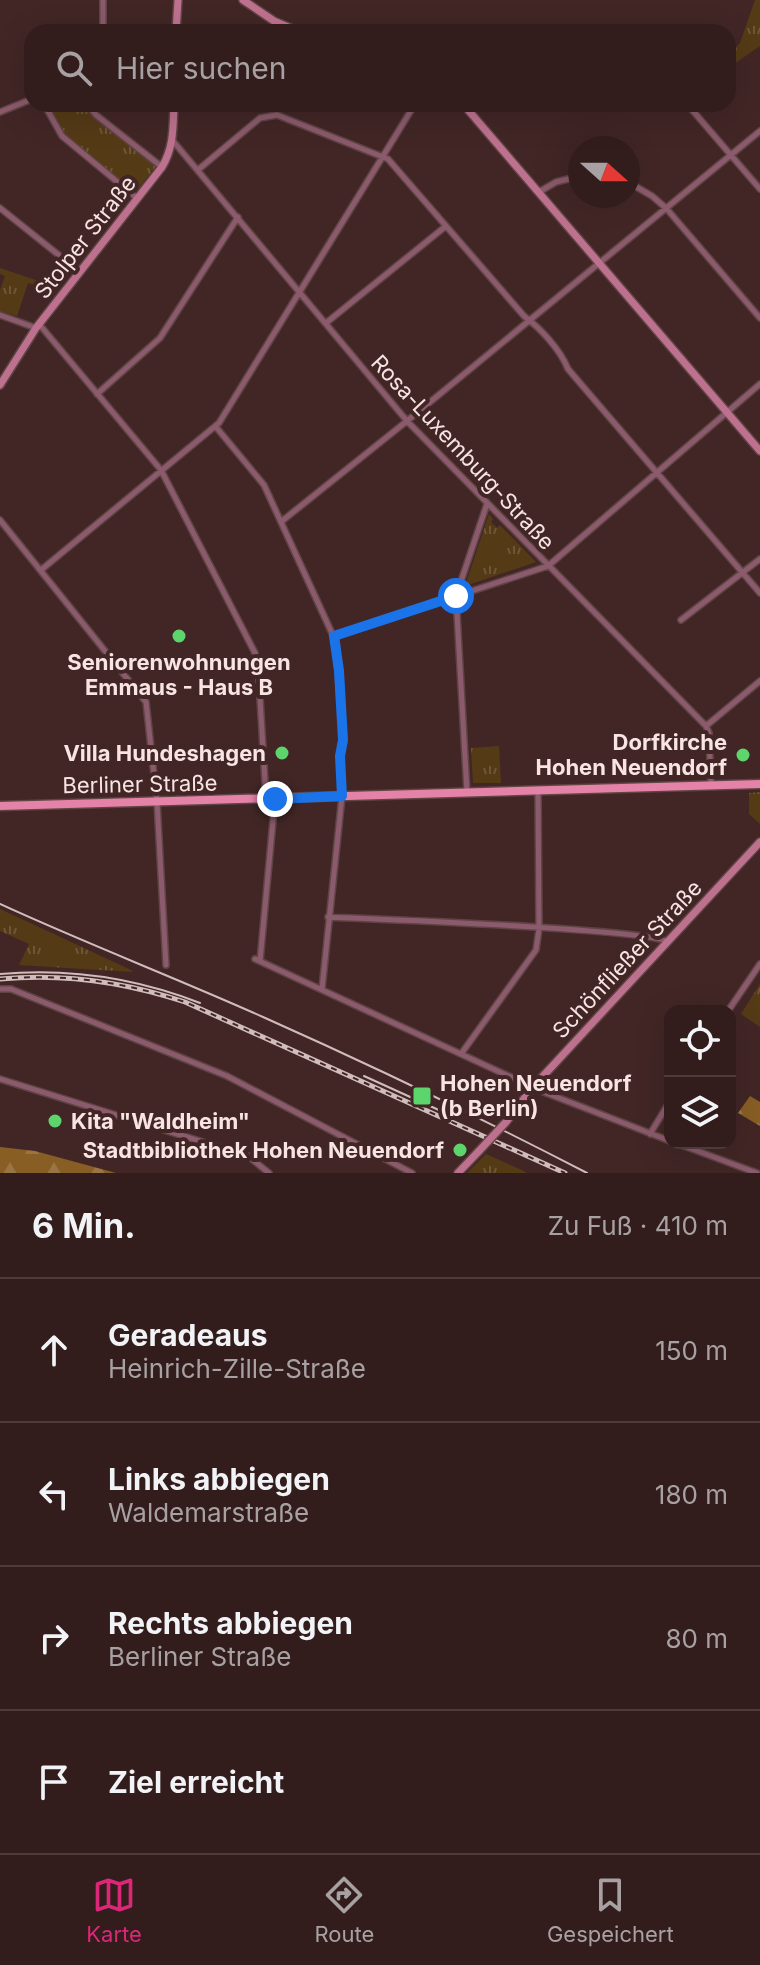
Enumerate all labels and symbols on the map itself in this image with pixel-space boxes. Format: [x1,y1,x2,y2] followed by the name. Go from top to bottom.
[568,136,640,208] north arrow
[29,170,141,304] street label: Stolper Straße
[366,349,560,555] street label: Rosa-Luxemburg-Straße
[438,578,474,614] route start
[170,627,188,645] marker: Seniorenwohnungen Emmaus - Haus B
[67,649,291,700] place label: Seniorenwohnungen Emmaus - Haus B
[535,729,727,780] place label: Dorfkirche Hohen Neuendorf
[63,740,266,766] place label: Villa Hundeshagen
[273,744,291,762] marker: Villa Hundeshagen
[734,746,752,764] marker: Dorfkirche Hohen Neuendorf
[62,770,218,798] street label: Berliner Straße
[257,781,293,817] route end
[547,875,707,1043] street label: Schönfließer Straße
[440,1070,632,1121] place label: Hohen Neuendorf (b Berlin)
[411,1085,433,1107] marker: Hohen Neuendorf (b Berlin)
[71,1108,250,1134] place label: Kita "Waldheim"
[46,1112,64,1130] marker: Kita "Waldheim"
[83,1137,444,1163] place label: Stadtbibliothek Hohen Neuendorf
[451,1141,469,1159] marker: Stadtbibliothek Hohen Neuendorf

